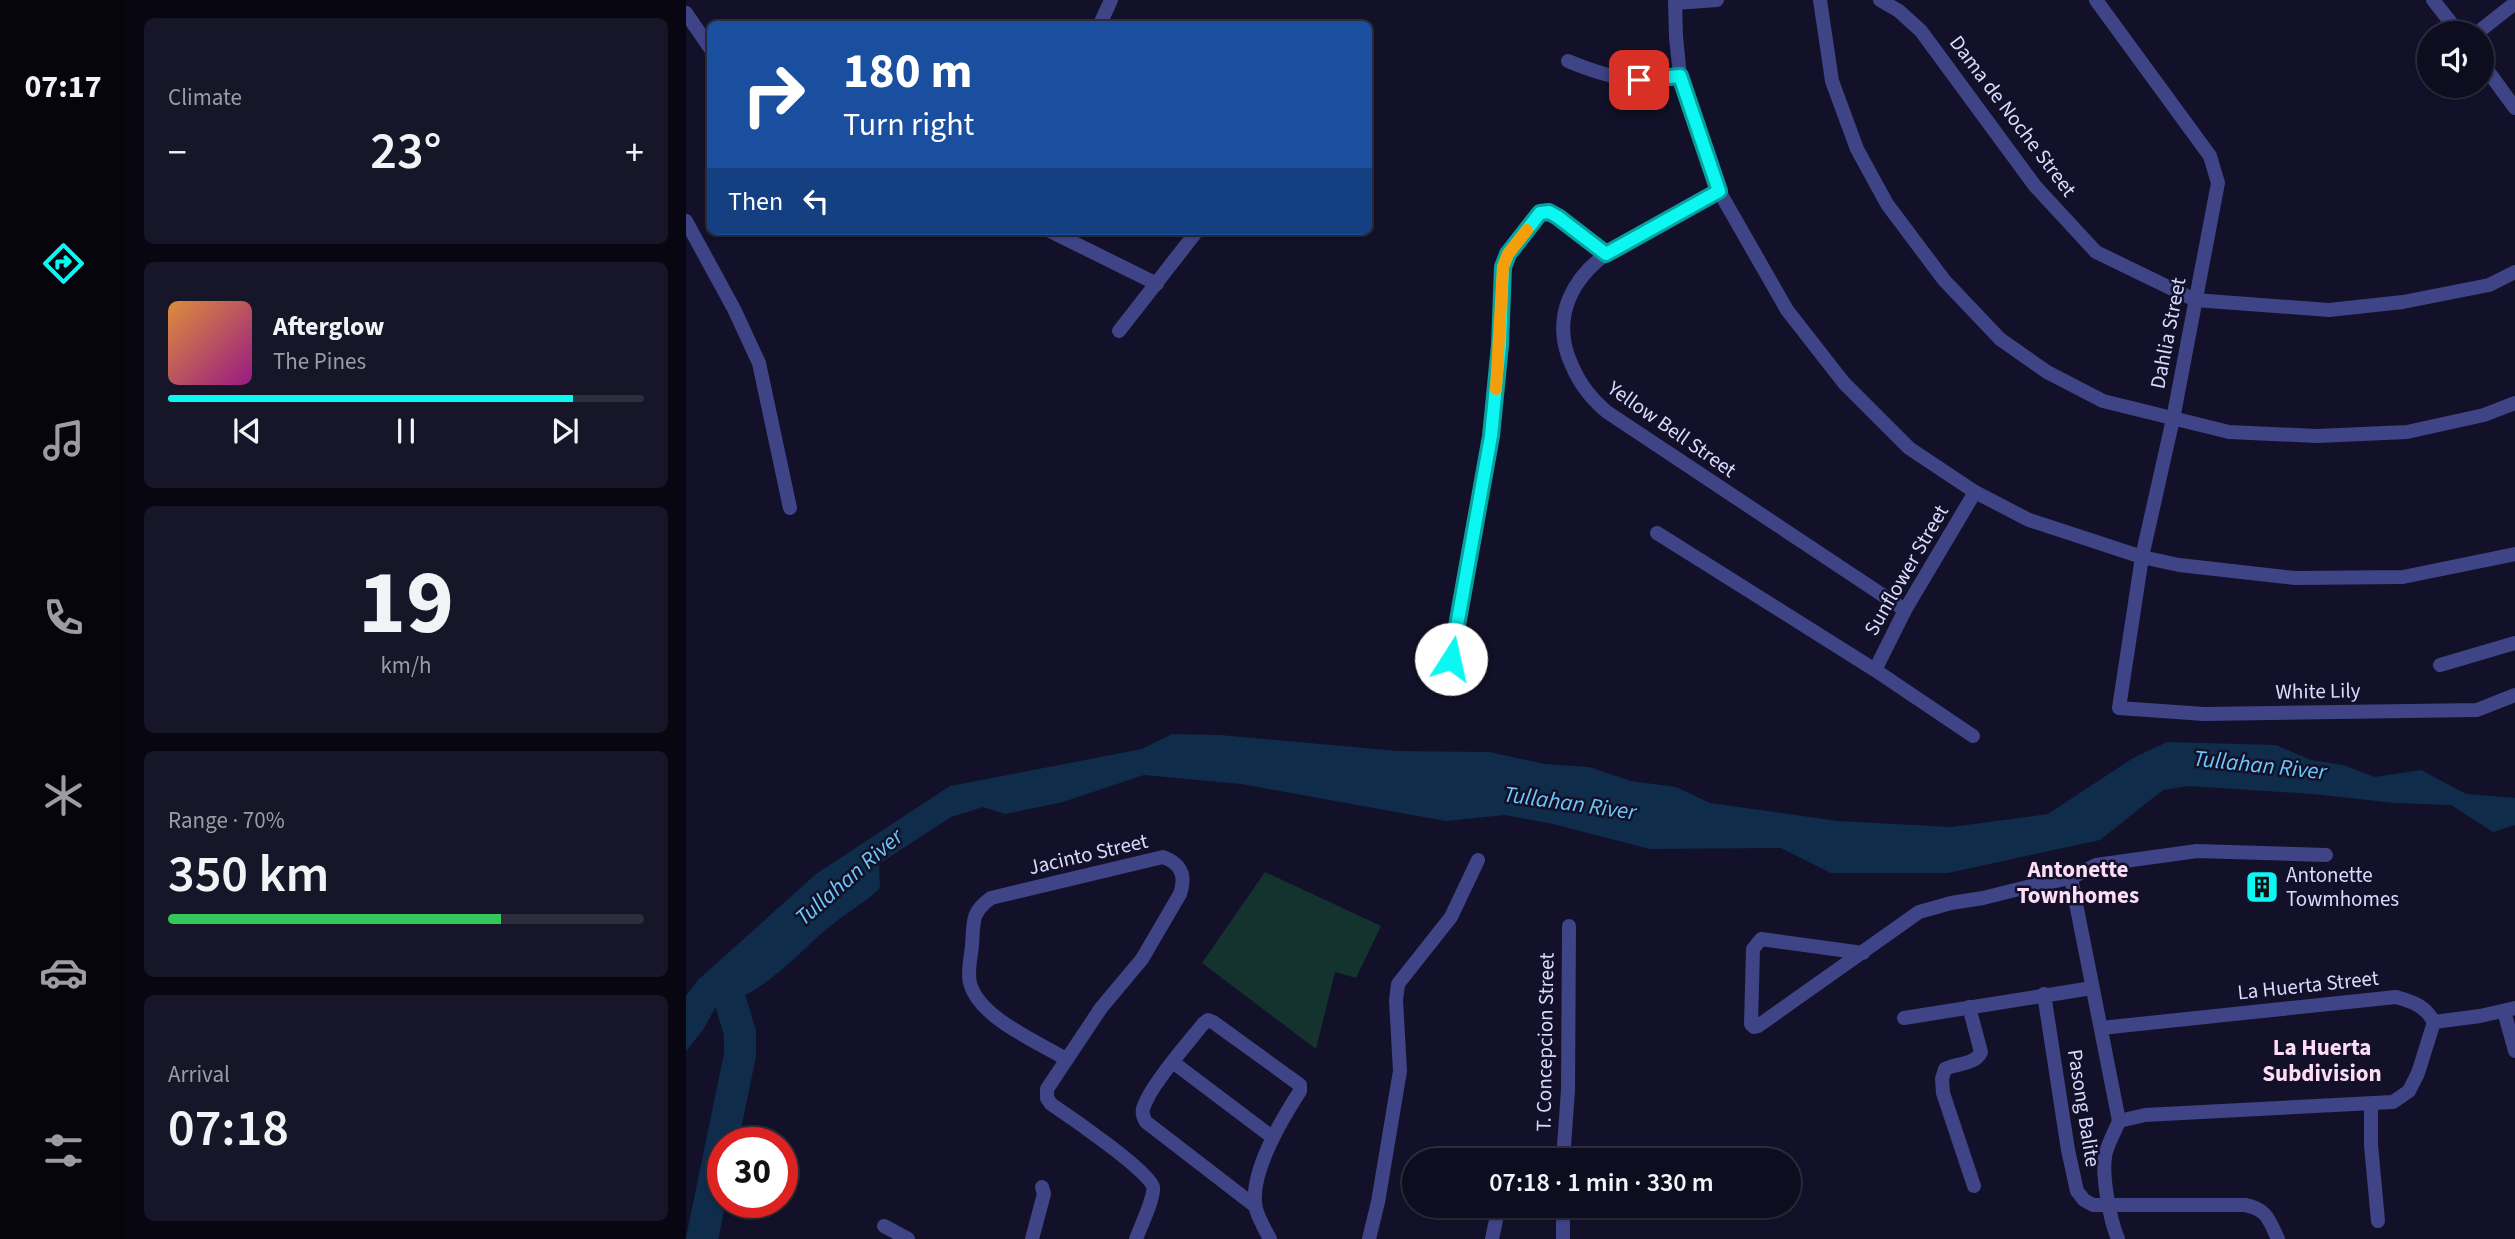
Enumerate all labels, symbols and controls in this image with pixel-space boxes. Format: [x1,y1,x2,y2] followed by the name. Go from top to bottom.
[2417,21,2494,98] map controls
[2417,21,2494,98] button: sound
[1942,29,2084,203] street label: Dama de Noche Street
[843,37,972,107] text: 180 m
[728,49,819,140] icon: right
[1609,50,1669,110] pin
[1620,61,1658,99] icon: arrive
[24,64,102,110] text: 07:17
[168,81,242,114] text: Climate
[843,102,974,148] text: Turn right
[370,115,442,189] text: 23°
[168,126,187,180] text: −
[625,126,644,180] text: +
[797,182,835,220] icon: left
[728,183,783,220] text: Then
[39,239,88,288] icon: directions
[2143,275,2193,391] street label: Dahlia Street
[273,308,384,345] text: Afterglow
[273,345,366,378] text: The Pines
[1601,373,1743,485] street label: Yellow Bell Street
[228,412,266,450] icon: previous
[387,412,425,450] icon: pause
[546,412,584,450] icon: next
[39,416,88,465] icon: music
[1856,499,1956,641] street label: Sunflower Street
[358,539,454,668] text: 19
[39,593,88,642] icon: phone
[1414,622,1488,696] position arrow
[380,649,432,682] text: km/h
[2275,675,2361,707] street label: White Lily
[2192,742,2329,789] water label: Tullahan River
[39,771,88,820] icon: climate
[1502,777,1640,829] water label: Tullahan River
[168,804,285,837] text: Range · 70%
[788,820,911,933] water label: Tullahan River
[1025,826,1151,882] street label: Jacinto Street
[168,838,329,912] text: 350 km
[2017,853,2139,912] district label: Antonette Townhomes
[2286,860,2399,914] place label: Antonette Towmhomes
[2243,868,2281,906] building icon: Antonette Towmhomes
[39,948,88,997] icon: car
[1528,952,1562,1132] street label: T. Concepcion Street
[2236,963,2380,1007] street label: La Huerta Street
[2262,1031,2382,1090] district label: La Huerta Subdivision
[2060,1047,2108,1169] street label: Pasong Balite
[168,1058,230,1091] text: Arrival
[168,1092,289,1166] text: 07:18
[39,1126,88,1175] icon: filters
[707,1127,798,1218] speed limit sign: 30
[1489,1164,1714,1201] text: 07:18 · 1 min · 330 m

